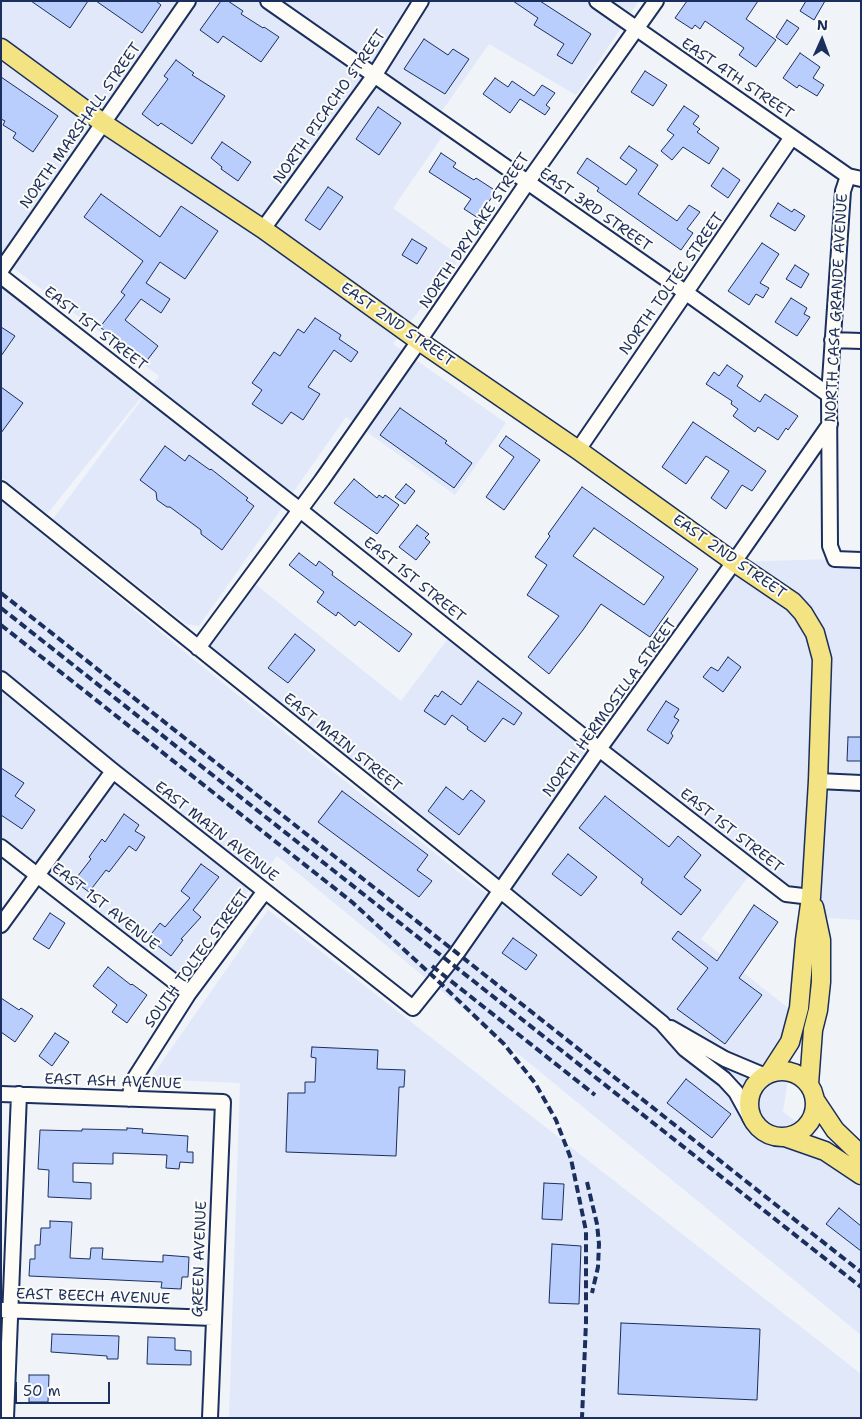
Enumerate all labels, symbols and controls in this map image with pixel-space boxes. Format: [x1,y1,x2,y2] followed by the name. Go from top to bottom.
[797,15,847,65] north arrow
[817,16,828,34] text: N
[270,27,390,187] street label: NORTH PICACHO STREET
[677,35,797,123] street label: EAST 4TH STREET
[17,39,145,213] street label: NORTH MARSHALL STREET
[416,150,534,312] street label: NORTH DRYLAKE STREET
[535,164,655,256] street label: EAST 3RD STREET
[822,193,852,423] street label: NORTH CASA GRANDE AVENUE
[616,209,728,359] street label: NORTH TOLTEC STREET
[337,279,457,371] street label: EAST 2ND STREET
[40,283,150,375] street label: EAST 1ST STREET
[669,511,789,603] street label: EAST 2ND STREET
[359,533,469,627] street label: EAST 1ST STREET
[539,615,681,801] street label: NORTH HERMOSILLA STREET
[279,690,405,796] street label: EAST MAIN STREET
[151,778,281,886] street label: EAST MAIN AVENUE
[676,785,786,877] street label: EAST 1ST STREET
[48,860,162,954] street label: EAST 1ST AVENUE
[141,887,253,1031] street label: SOUTH TOLTEC STREET
[44,1071,182,1093] street label: EAST ASH AVENUE
[189,1200,211,1318] street label: GREEN AVENUE
[16,1285,170,1309] street label: EAST BEECH AVENUE
[18,1372,112,1404] scale bar
[23,1381,61,1401] text: 50 m

